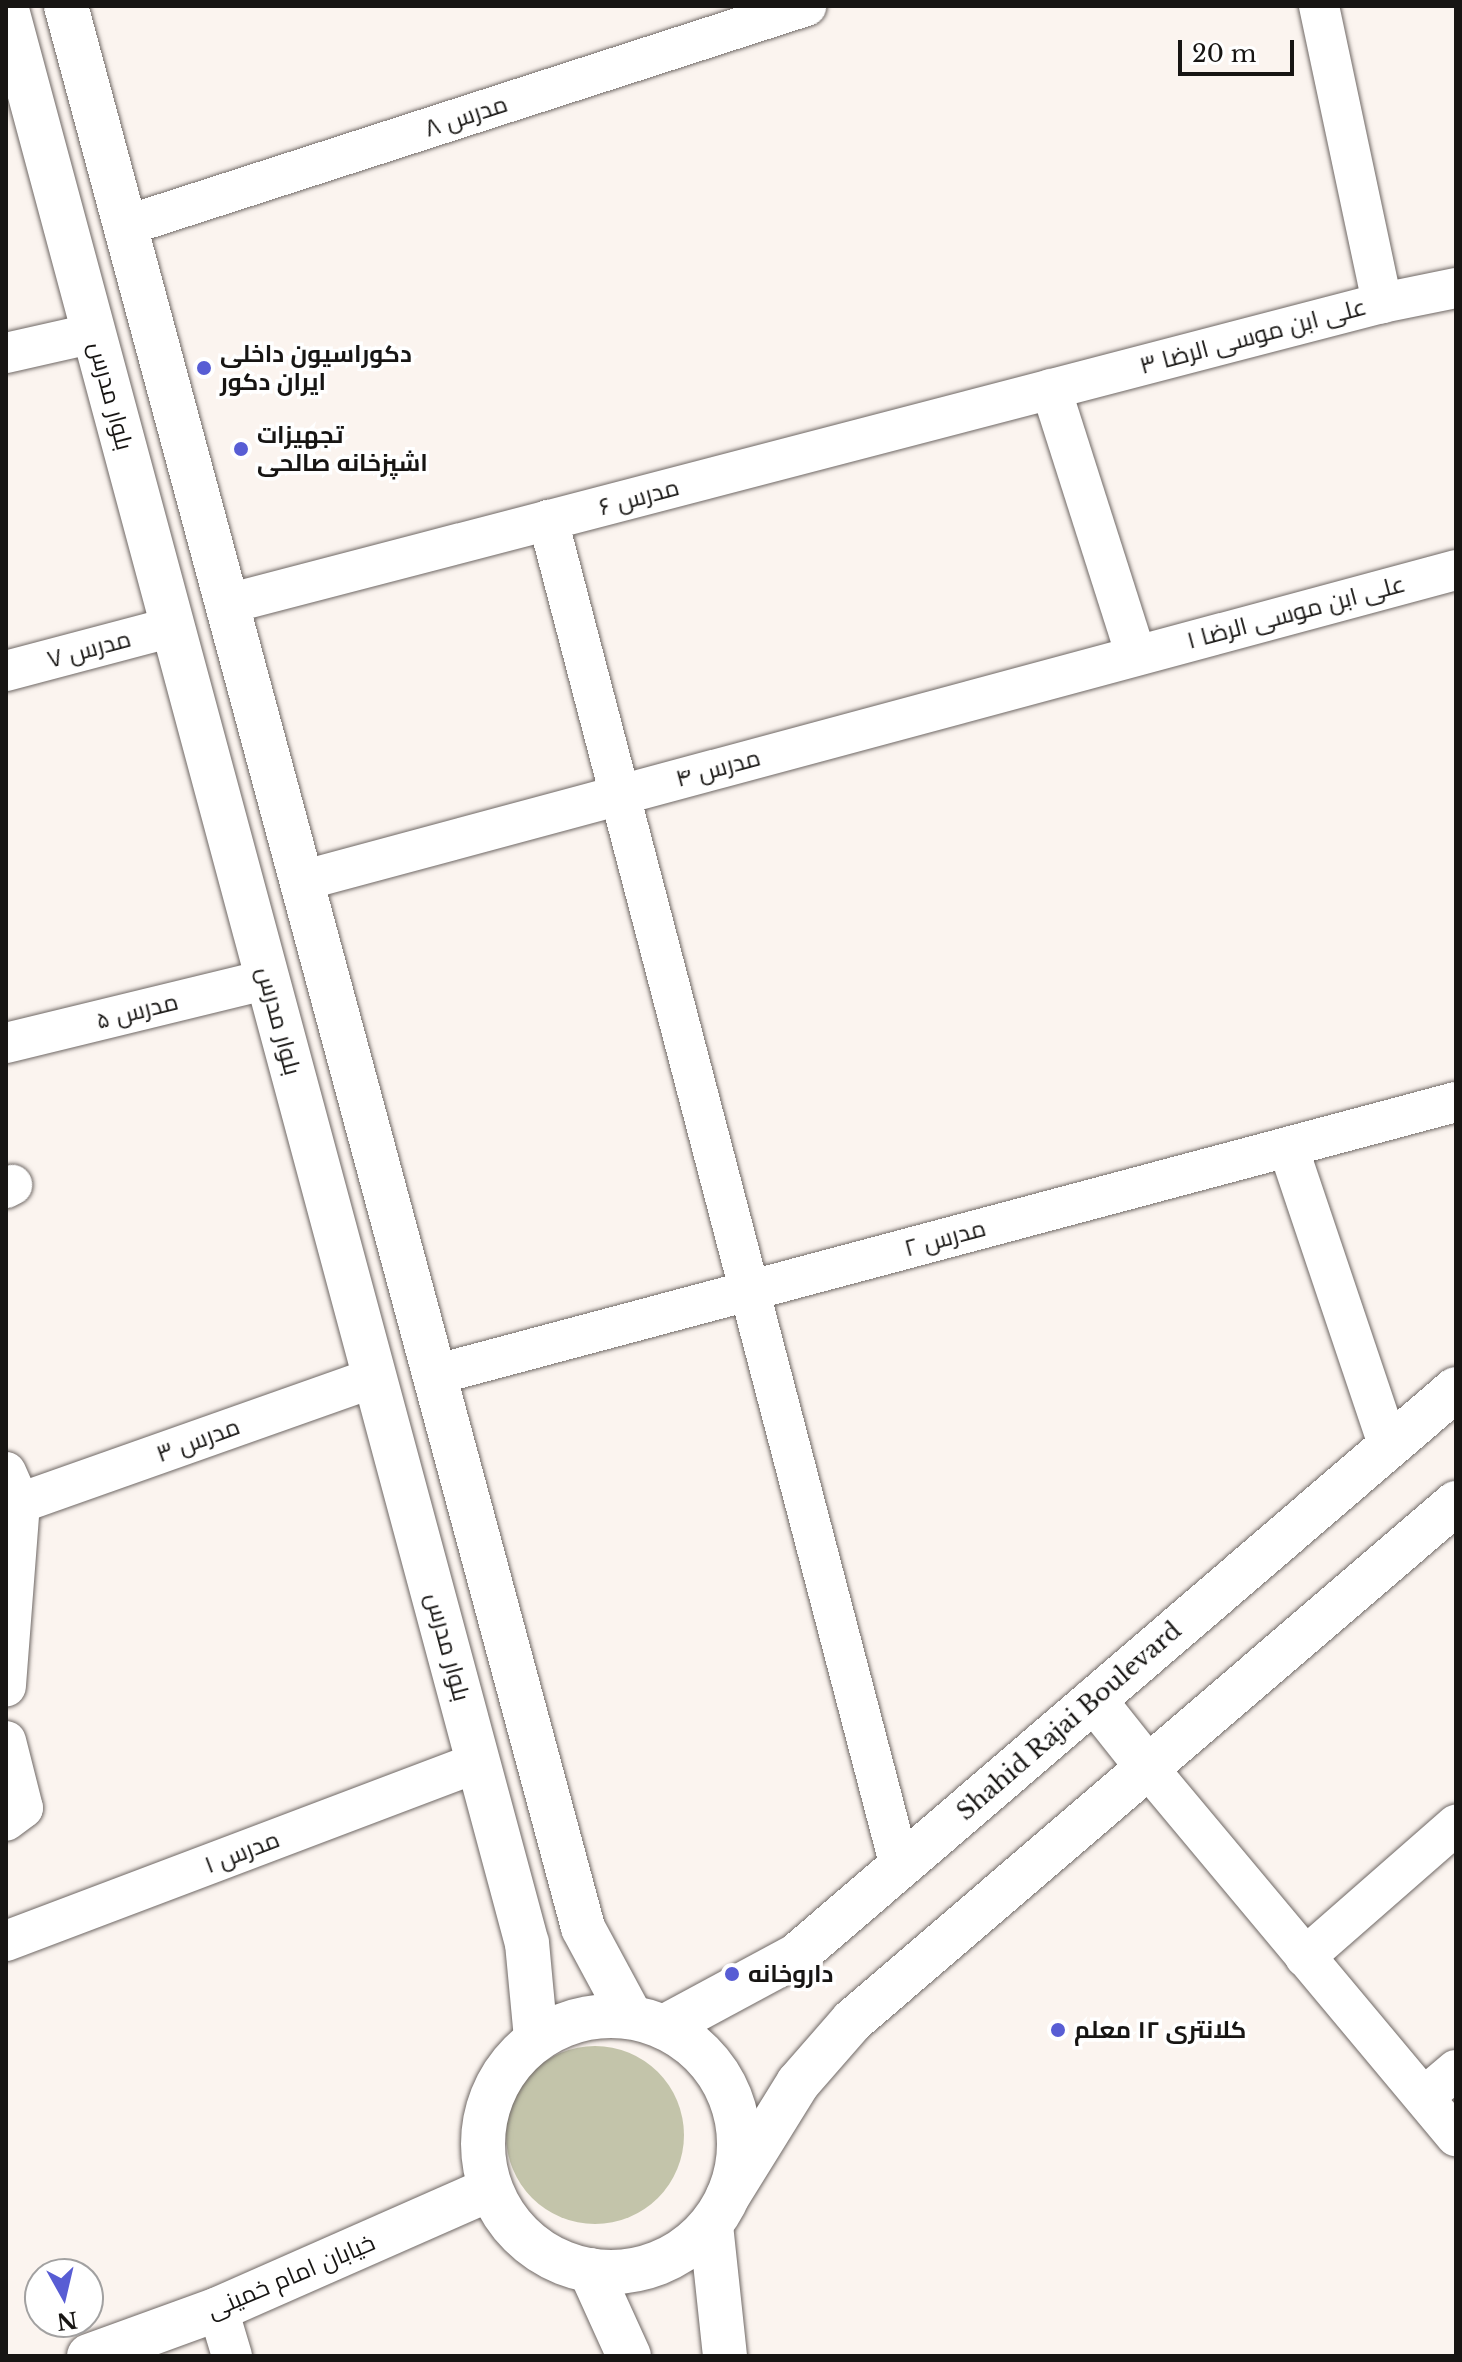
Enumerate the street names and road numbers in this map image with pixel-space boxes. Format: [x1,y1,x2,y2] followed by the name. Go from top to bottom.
[421,89,511,143] street label: مدرس ۸
[1136,292,1370,380] street label: علی ابن موسی الرضا ۳
[83,339,139,453] street label: بلوار مدرس
[596,472,682,522] street label: مدرس ۶
[1184,569,1408,655] street label: علی ابن موسی الرضا ۱
[44,624,134,674] street label: مدرس ۷
[673,743,763,793] street label: مدرس ۴
[251,964,307,1078] street label: بلوار مدرس
[93,987,181,1035] street label: مدرس ۵
[901,1213,989,1263] street label: مدرس ۲
[152,1412,244,1468] street label: مدرس ۳
[420,1590,476,1704] street label: بلوار مدرس
[951,1616,1187,1826] street label: Shahid Rajai Boulevard
[200,1825,284,1879] street label: مدرس ۱
[203,2228,379,2324] street label: خیابان امام خمینی

